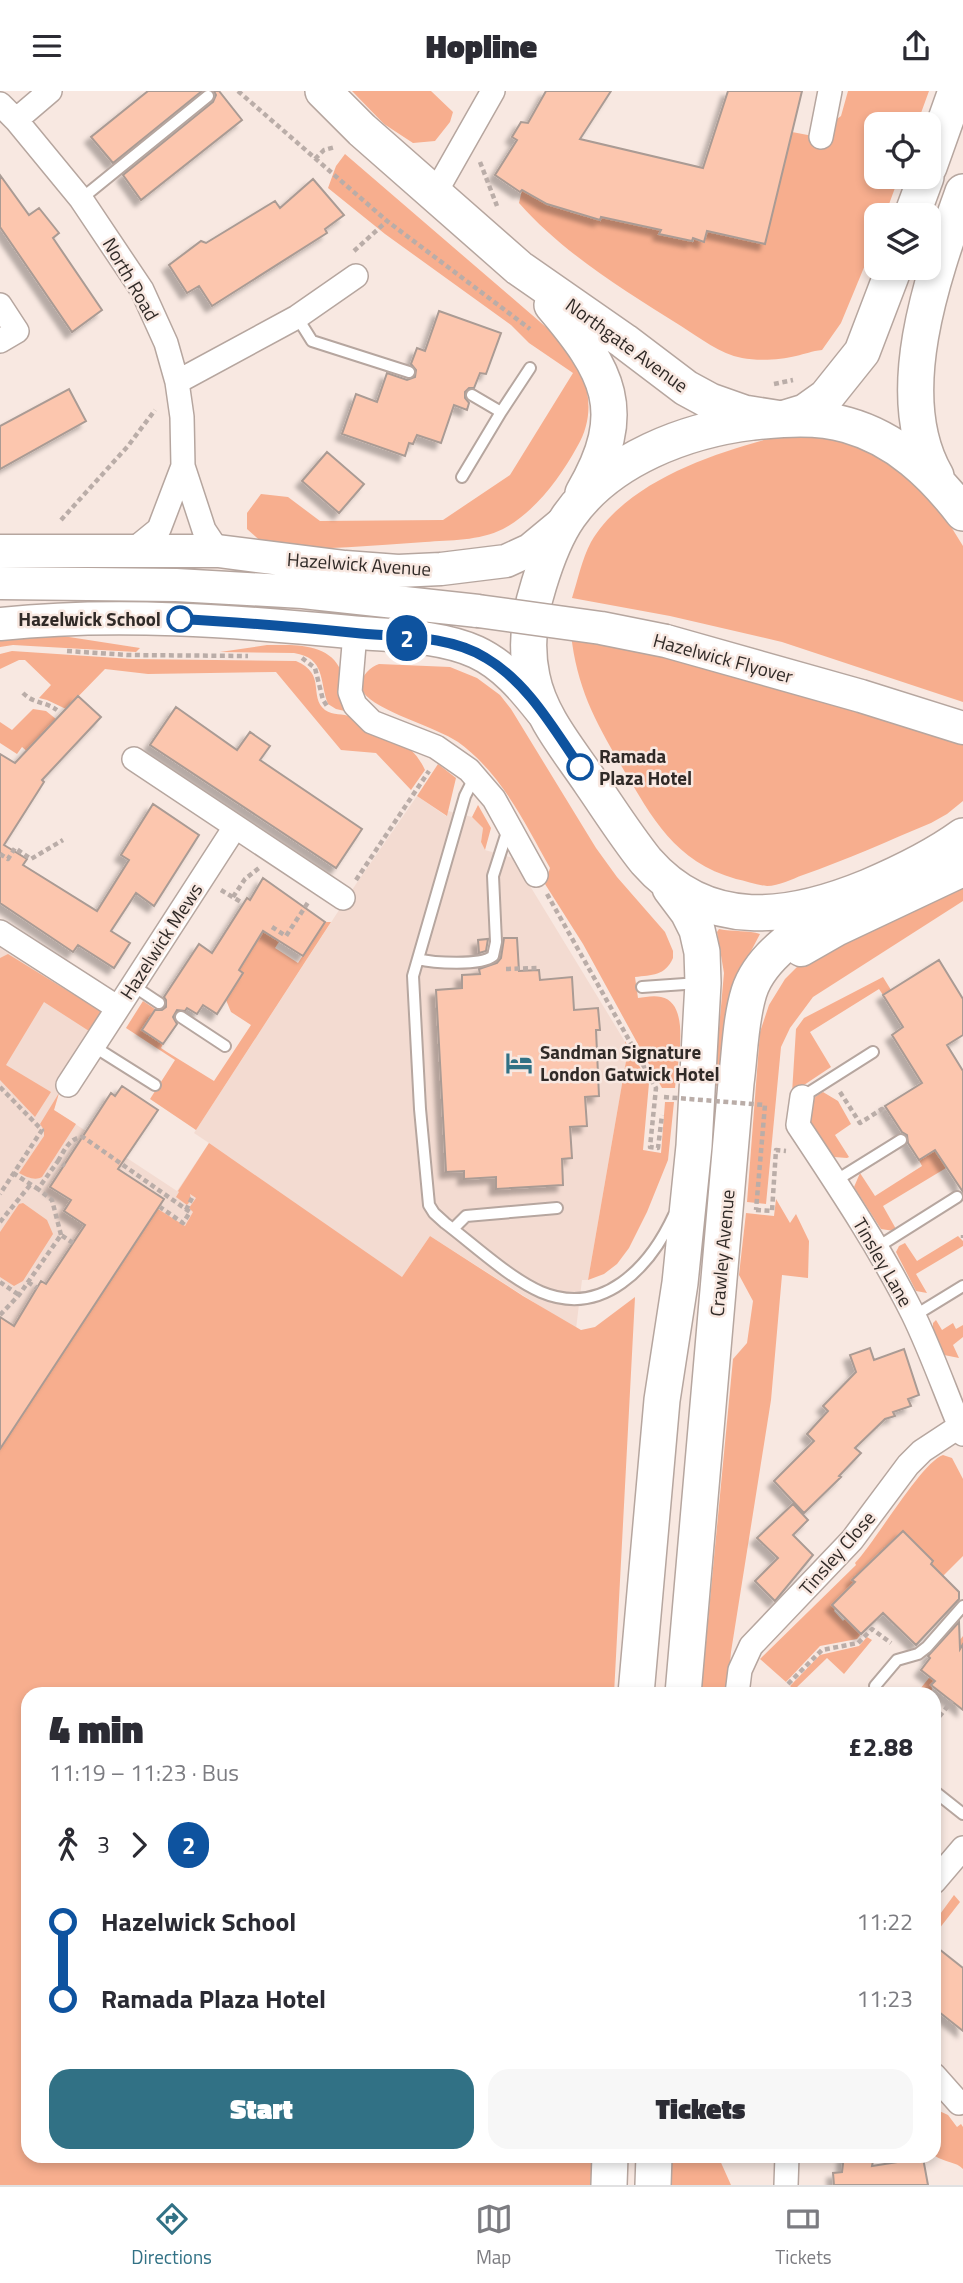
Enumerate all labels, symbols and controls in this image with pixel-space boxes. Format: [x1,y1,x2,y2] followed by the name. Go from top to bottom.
[426,22,537,70] text: Hopline
[28,27,66,65] icon: menu
[897,27,935,65] icon: share
[864,112,941,280] map controls
[864,112,941,189] button: locate
[864,203,941,280] button: layers
[96,232,167,326] street label: North Road
[560,290,695,399] street label: Northgate Avenue
[286,544,432,583] street label: Hazelwick Avenue
[18,604,161,633] place label: Hazelwick School
[167,606,193,632] marker: Hazelwick School
[384,615,430,661] line badge: 2
[400,620,414,656] text: 2
[650,625,797,690] street label: Hazelwick Flyover
[599,741,692,792] place label: Ramada Plaza Hotel
[567,754,593,780] marker: Ramada Plaza Hotel
[112,877,209,1005] street label: Hazelwick Mews
[540,1037,720,1088] place label: Sandman Signature London Gatwick Hotel
[504,1048,534,1078] hotel icon: Sandman Signature London Gatwick Hotel
[702,1188,742,1318] street label: Crawley Avenue
[846,1212,921,1312] street label: Tinsley Lane
[792,1504,882,1601] street label: Tinsley Close
[49,1700,143,1758] text: 4 min
[848,1727,913,1766] text: £2.88
[49,1755,239,1790] text: 11:19 – 11:23 · Bus
[49,1826,87,1864] icon: walk
[120,1826,158,1864] icon: forward
[97,1827,110,1862] text: 3
[182,1827,195,1863] text: 2
[101,1902,296,1941] text: Hazelwick School
[856,1904,913,1939] text: 11:22
[101,1979,326,2018] text: Ramada Plaza Hotel
[856,1981,913,2016] text: 11:23
[49,2069,474,2149] button: Start
[488,2069,913,2149] button: Tickets
[131,2200,212,2271] tab: Directions
[475,2200,513,2271] tab: Map
[775,2200,832,2271] tab: Tickets

